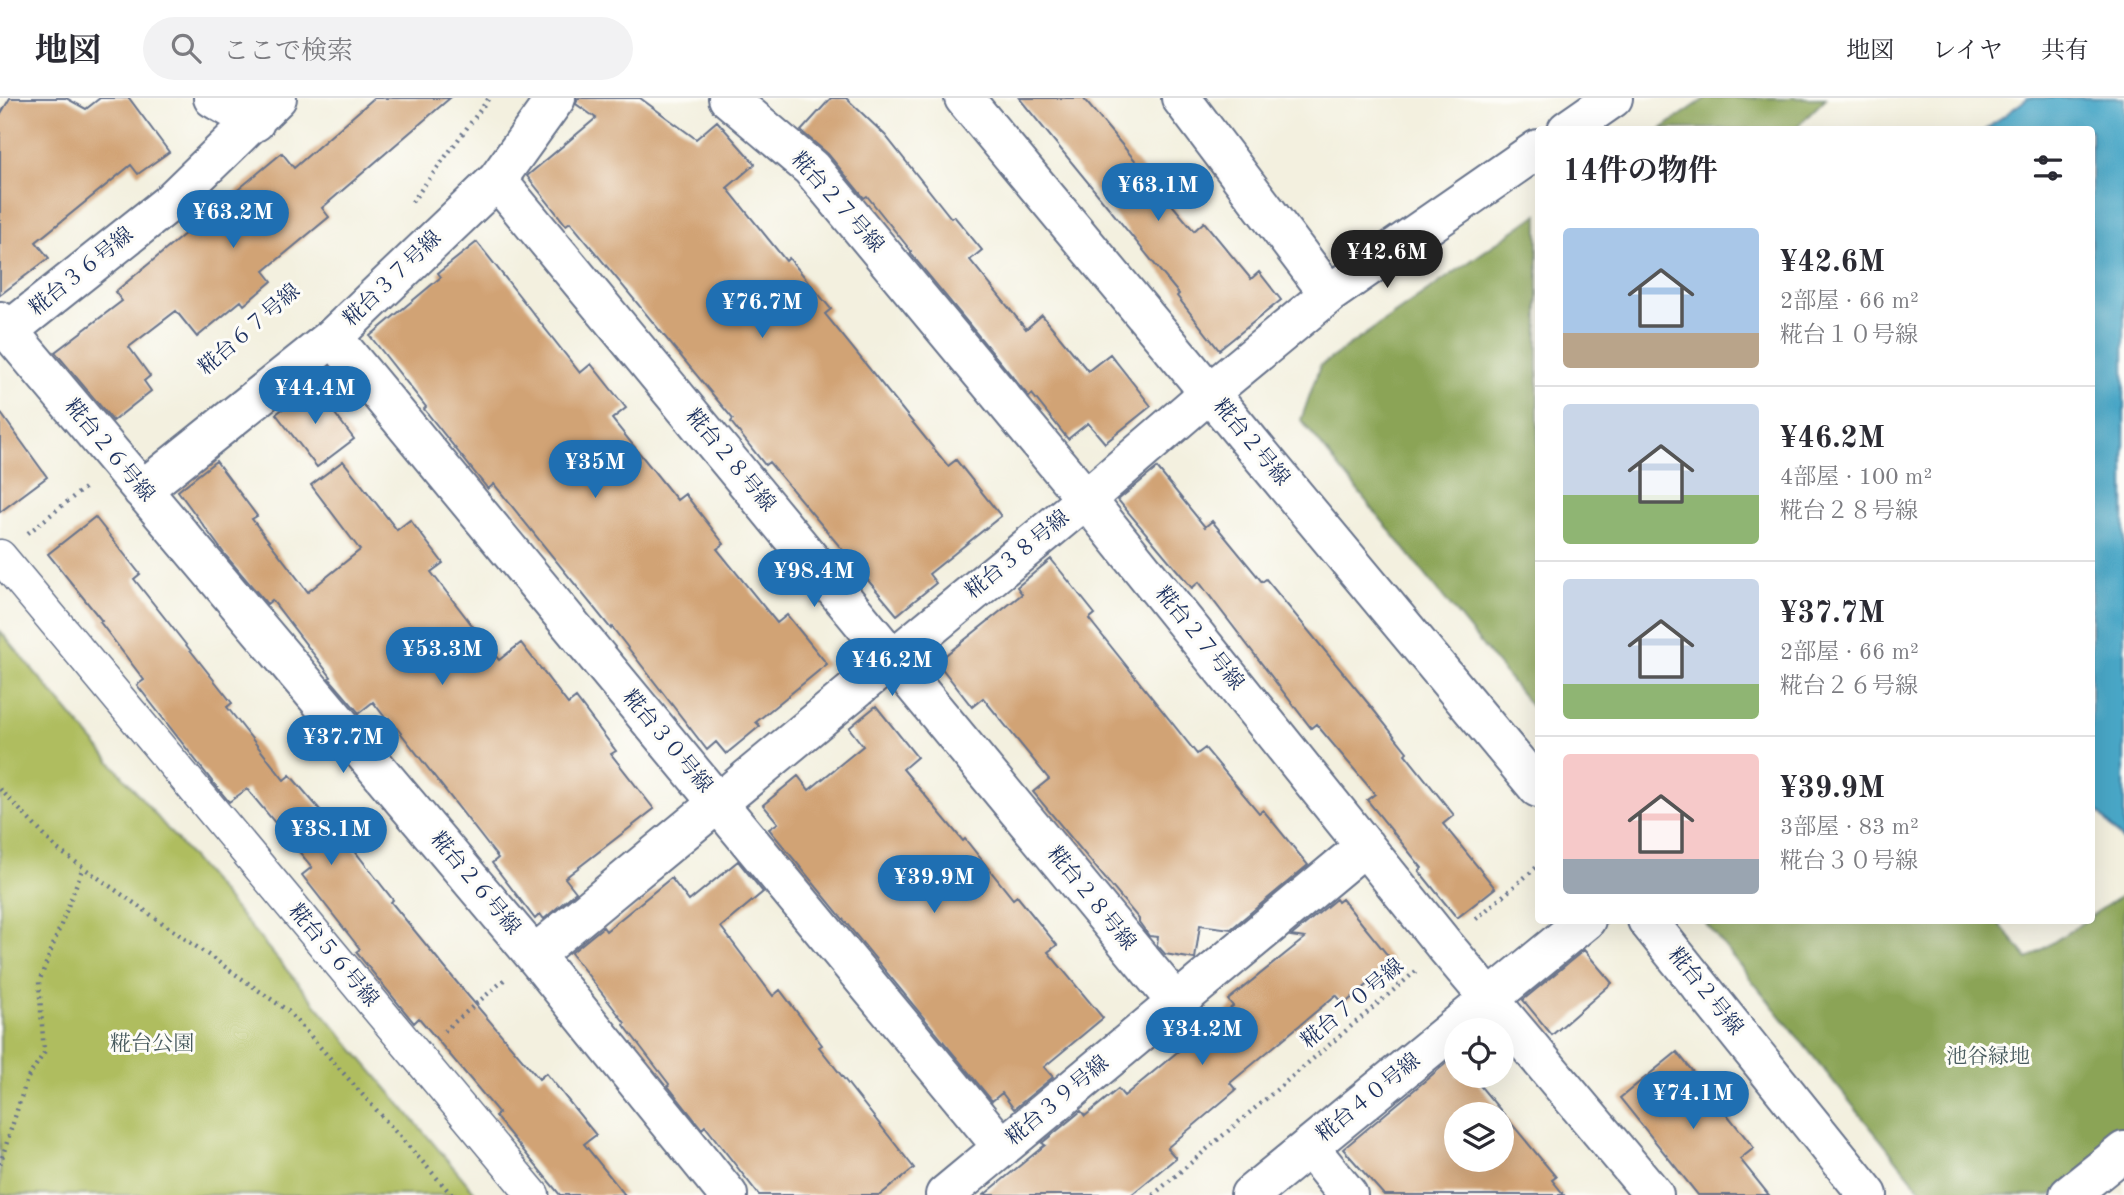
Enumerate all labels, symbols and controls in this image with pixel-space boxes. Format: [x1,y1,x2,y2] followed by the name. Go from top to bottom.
[143,17,633,80] search box
[167,29,205,67] icon: search
[35,36,101,69] text: 地図
[223,39,353,65] text: ここで検索
[1846,40,1894,64] text: 地図
[1932,40,2003,64] text: レイヤ
[2041,40,2089,64] text: 共有
[787,148,888,257] street label: 糀台２７号線
[2029,149,2067,187] icon: filters
[1563,157,1718,187] text: 14件の物件
[1101,164,1215,223] pin: ¥63.1M
[1118,174,1198,197] text: ¥63.1M
[176,190,290,250] pin: ¥63.2M
[193,201,273,224] text: ¥63.2M
[25,223,138,320] street label: 糀台３６号線
[339,226,446,330] street label: 糀台３７号線
[1330,230,1444,290] pin: ¥42.6M
[1347,241,1427,264] text: ¥42.6M
[1780,248,1885,278] text: ¥42.6M
[1619,256,1703,340] icon: home
[194,279,304,379] street label: 糀台６７号線
[705,280,819,340] pin: ¥76.7M
[1780,290,1919,313] text: 2部屋 · 66 m²
[722,291,802,314] text: ¥76.7M
[1780,324,1918,347] text: 糀台１０号線
[258,366,372,426] pin: ¥44.4M
[275,377,355,400] text: ¥44.4M
[60,395,159,506] street label: 糀台２６号線
[1209,395,1294,490] street label: 糀台２号線
[681,405,780,516] street label: 糀台２８号線
[1780,424,1885,454] text: ¥46.2M
[1619,432,1703,516] icon: home
[554,440,636,500] pin: ¥35M
[565,451,625,474] text: ¥35M
[1780,466,1932,489] text: 4部屋 · 100 m²
[1780,500,1918,523] text: 糀台２８号線
[961,506,1074,603] street label: 糀台３８号線
[757,550,871,609] pin: ¥98.4M
[774,560,854,583] text: ¥98.4M
[1151,582,1248,695] street label: 糀台２７号線
[1780,599,1885,629] text: ¥37.7M
[1619,607,1703,691] icon: home
[385,628,499,687] pin: ¥53.3M
[402,638,482,661] text: ¥53.3M
[835,638,949,698] pin: ¥46.2M
[1780,641,1919,664] text: 2部屋 · 66 m²
[852,649,932,672] text: ¥46.2M
[1780,675,1918,698] text: 糀台２６号線
[618,686,717,797] street label: 糀台３０号線
[286,716,400,775] pin: ¥37.7M
[303,726,383,749] text: ¥37.7M
[1780,774,1885,804] text: ¥39.9M
[1619,782,1703,866] icon: home
[274,808,388,867] pin: ¥38.1M
[1780,816,1919,839] text: 3部屋 · 83 m²
[291,818,371,841] text: ¥38.1M
[426,828,525,939] street label: 糀台２６号線
[1043,842,1140,955] street label: 糀台２８号線
[1780,850,1918,873] text: 糀台３０号線
[877,856,991,915] pin: ¥39.9M
[894,866,974,889] text: ¥39.9M
[284,900,383,1011] street label: 糀台５６号線
[1664,943,1748,1039] street label: 糀台２号線
[1297,954,1408,1053] street label: 糀台７０号線
[1145,1007,1259,1067] pin: ¥34.2M
[1162,1018,1242,1041] text: ¥34.2M
[1444,1018,1514,1172] map controls
[1444,1018,1514,1088] button: locate
[110,1032,194,1055] park label: 糀台公園
[1946,1045,2030,1068] park label: 池谷緑地
[1312,1049,1425,1146] street label: 糀台４０号線
[1002,1051,1113,1150] street label: 糀台３９号線
[1636,1072,1750,1131] pin: ¥74.1M
[1653,1082,1733,1105] text: ¥74.1M
[1444,1102,1514,1172] button: layers

